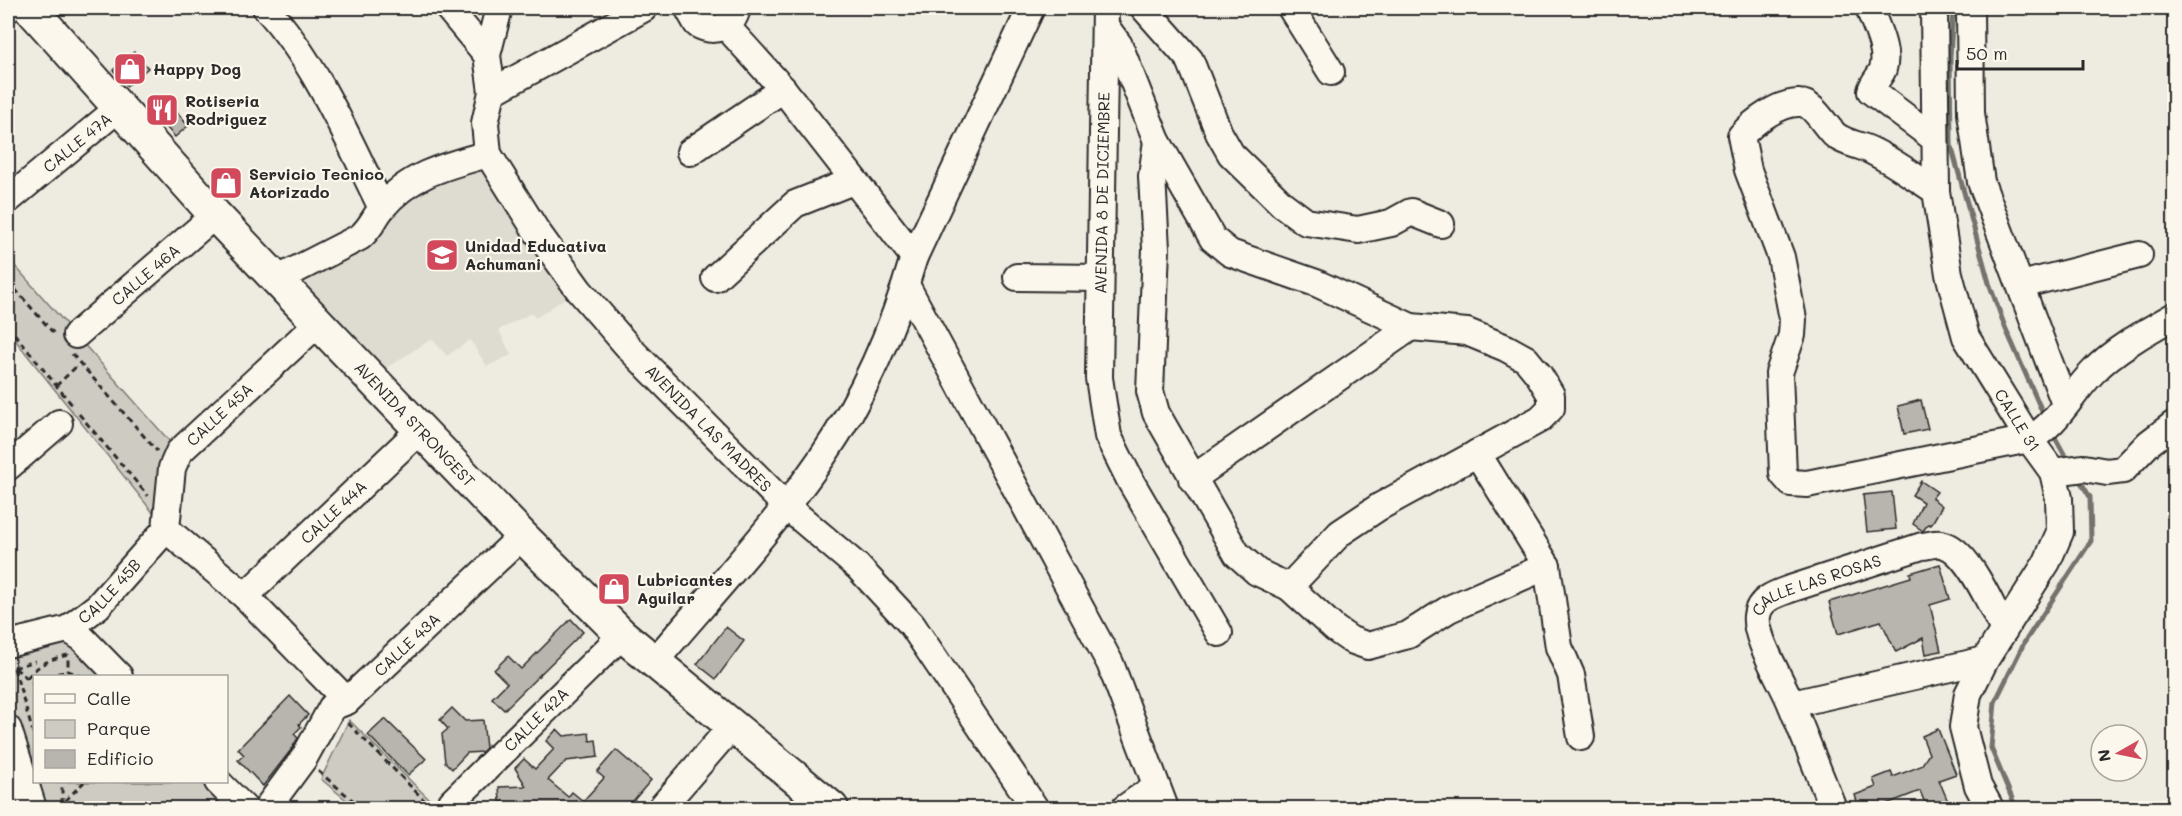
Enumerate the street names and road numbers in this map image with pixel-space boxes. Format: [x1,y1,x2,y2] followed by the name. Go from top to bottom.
[1089,92,1114,294] street label: AVENIDA 8 DE DICIEMBRE
[38,108,116,177] street label: CALLE 47A
[107,239,184,310] street label: CALLE 46A
[350,357,480,491] street label: AVENIDA STRONGEST
[641,360,777,496] street label: AVENIDA LAS MADRES
[181,378,257,450] street label: CALLE 45A
[1990,384,2046,455] street label: CALLE 31
[296,475,371,548] street label: CALLE 44A
[1746,549,1884,619] street label: CALLE LAS ROSAS
[73,554,145,628] street label: CALLE 45B
[369,608,444,680] street label: CALLE 43A
[499,682,573,756] street label: CALLE 42A

